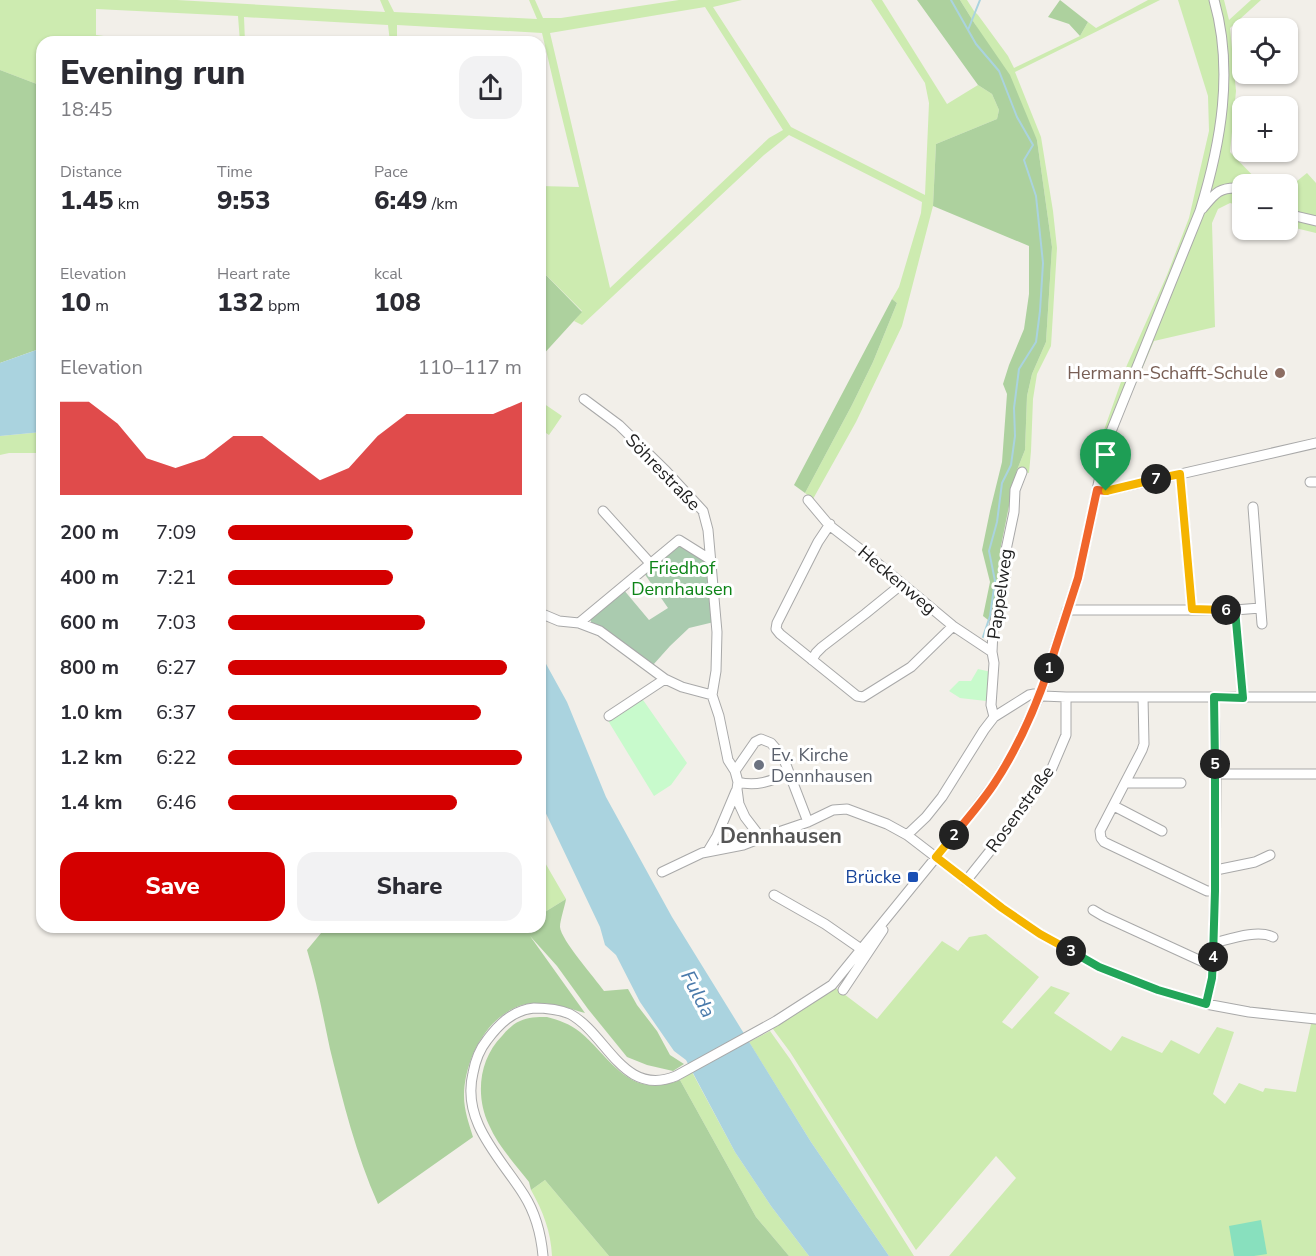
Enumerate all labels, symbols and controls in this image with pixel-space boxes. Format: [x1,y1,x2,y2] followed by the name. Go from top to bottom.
[1232,18,1298,240] map controls
[1232,18,1298,84] button: locate
[60,51,245,96] text: Evening run
[459,56,522,119] button: share
[60,96,113,123] text: 18:45
[1232,96,1298,162] button: +
[60,161,122,183] text: Distance
[217,161,253,183] text: Time
[374,161,408,183] text: Pace
[1232,174,1298,240] button: −
[60,183,114,218] text: 1.45
[217,183,271,218] text: 9:53
[374,183,428,218] text: 6:49
[114,193,139,215] text: km
[428,193,458,215] text: /km
[60,263,126,285] text: Elevation
[217,263,290,285] text: Heart rate
[374,263,402,285] text: kcal
[60,285,91,320] text: 10
[217,285,264,320] text: 132
[374,285,421,320] text: 108
[91,295,109,317] text: m
[264,295,300,317] text: bpm
[60,354,143,381] text: Elevation
[418,354,522,381] text: 110–117 m
[1067,361,1268,385] place label: Hermann-Schafft-Schule
[1273,366,1287,380] marker: Hermann-Schafft-Schule
[620,428,706,516] street label: Söhrestraße
[1080,429,1131,491] pin
[1089,438,1122,471] icon: arrive
[1141,464,1171,494] pin: 7
[1151,468,1161,490] text: 7
[60,519,119,546] text: 200 m
[156,519,197,546] text: 7:09
[853,540,941,620] street label: Heckenweg
[982,547,1018,641] street label: Pappelweg
[631,556,733,601] park label: Friedhof Dennhausen
[60,564,119,591] text: 400 m
[156,564,197,591] text: 7:21
[1211,595,1241,625] pin: 6
[1221,599,1231,621] text: 6
[60,609,119,636] text: 600 m
[156,609,197,636] text: 7:03
[1034,653,1064,683] pin: 1
[60,654,119,681] text: 800 m
[156,654,197,681] text: 6:27
[1044,657,1054,679] text: 1
[60,699,123,726] text: 1.0 km
[156,699,197,726] text: 6:37
[771,743,873,788] place label: Ev. Kirche Dennhausen
[60,744,123,771] text: 1.2 km
[156,744,197,771] text: 6:22
[1200,749,1230,779] pin: 5
[1210,753,1220,775] text: 5
[752,758,766,772] marker: Ev. Kirche Dennhausen
[980,761,1060,857] street label: Rosenstraße
[60,789,123,816] text: 1.4 km
[156,789,197,816] text: 6:46
[939,820,969,850] pin: 2
[720,822,842,850] district label: Dennhausen
[949,824,959,846] text: 2
[60,852,285,921] button: Save
[297,852,522,921] button: Share
[846,865,901,889] place label: Brücke
[906,870,920,884] marker: Brücke
[1056,936,1086,966] pin: 3
[1066,940,1076,962] text: 3
[1198,942,1228,972] pin: 4
[1208,946,1218,968] text: 4
[674,966,722,1022] water label: Fulda

